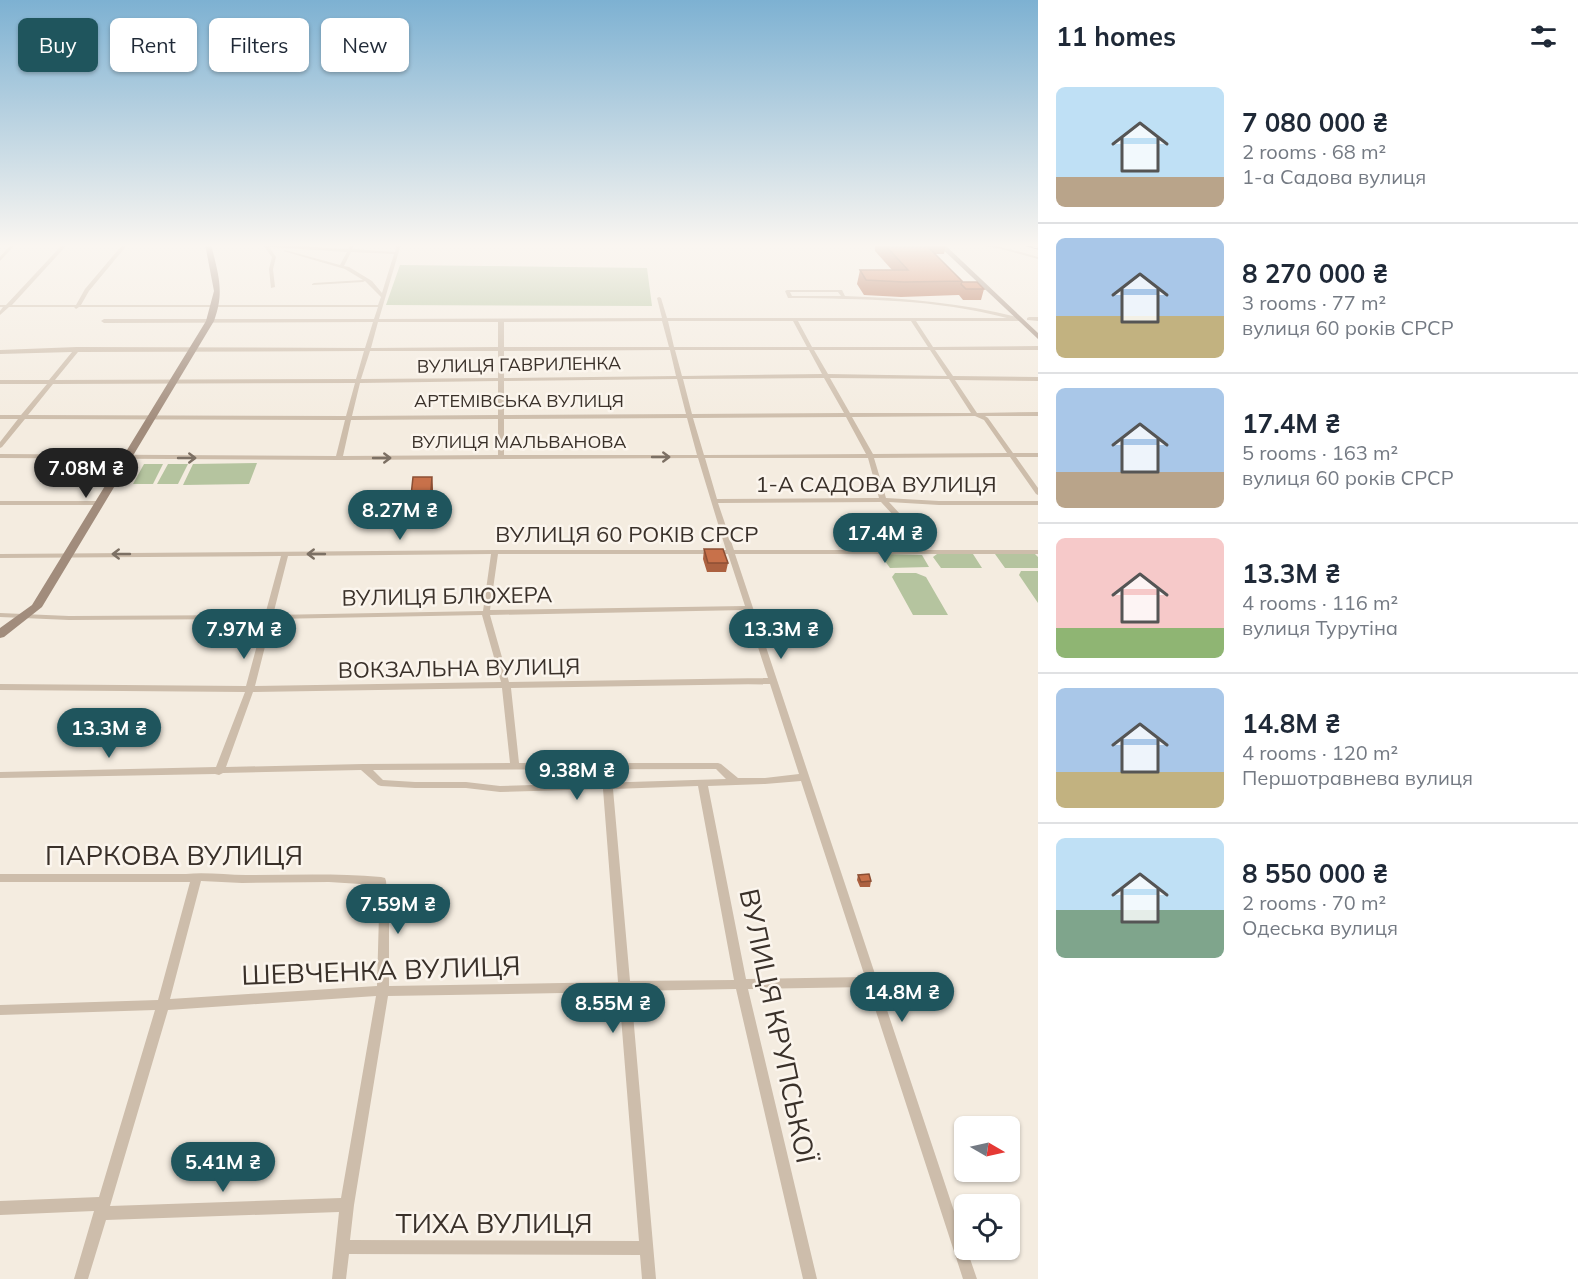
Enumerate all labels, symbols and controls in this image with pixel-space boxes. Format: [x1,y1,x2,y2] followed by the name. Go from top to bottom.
[18,18,98,72] chip: Buy
[110,18,197,72] chip: Rent
[209,18,309,72] chip: Filters
[321,18,409,72] chip: New
[1056,20,1176,53] text: 11 homes
[1527,20,1560,53] icon: filters
[1242,106,1388,139] text: 7 080 000 ₴
[1104,111,1176,183] icon: home
[1242,139,1386,164] text: 2 rooms · 68 m²
[1242,164,1426,189] text: 1-а Садова вулиця
[1242,257,1388,290] text: 8 270 000 ₴
[1104,262,1176,334] icon: home
[1242,290,1386,315] text: 3 rooms · 77 m²
[1242,315,1454,340] text: вулиця 60 років СРСР
[417,351,621,378] street label: ВУЛИЦЯ ГАВРИЛЕНКА
[414,389,624,412] street label: АРТЕМІВСЬКА ВУЛИЦЯ
[1242,407,1341,440] text: 17.4M ₴
[1104,412,1176,484] icon: home
[411,430,627,453] street label: ВУЛИЦЯ МАЛЬВАНОВА
[1242,440,1398,465] text: 5 rooms · 163 m²
[31,448,141,499] pin: 7.08M ₴
[650,451,670,463] one-way arrow
[176,452,196,464] one-way arrow
[371,452,391,464] one-way arrow
[48,455,124,480] text: 7.08M ₴
[1242,465,1454,490] text: вулиця 60 років СРСР
[755,470,997,498] street label: 1-А САДОВА ВУЛИЦЯ
[345,490,455,541] pin: 8.27M ₴
[362,497,438,522] text: 8.27M ₴
[830,513,940,564] pin: 17.4M ₴
[495,520,759,548] street label: ВУЛИЦЯ 60 РОКІВ СРСР
[847,520,923,545] text: 17.4M ₴
[306,548,326,560] one-way arrow
[111,549,131,560] one-way arrow
[1242,557,1341,590] text: 13.3M ₴
[1104,562,1176,634] icon: home
[341,580,553,612] street label: ВУЛИЦЯ БЛЮХЕРА
[1242,590,1398,615] text: 4 rooms · 116 m²
[189,609,299,660] pin: 7.97M ₴
[726,609,836,660] pin: 13.3M ₴
[1242,615,1398,640] text: вулиця Турутіна
[206,616,282,641] text: 7.97M ₴
[743,616,819,641] text: 13.3M ₴
[338,652,580,684] street label: ВОКЗАЛЬНА ВУЛИЦЯ
[1242,707,1341,740] text: 14.8M ₴
[54,708,164,759] pin: 13.3M ₴
[1104,712,1176,784] icon: home
[71,715,147,740] text: 13.3M ₴
[1242,740,1398,765] text: 4 rooms · 120 m²
[522,750,632,801] pin: 9.38M ₴
[539,757,615,782] text: 9.38M ₴
[1242,765,1473,790] text: Першотравнева вулиця
[45,838,303,872] street label: ПАРКОВА ВУЛИЦЯ
[1242,857,1388,890] text: 8 550 000 ₴
[1104,862,1176,934] icon: home
[343,884,453,935] pin: 7.59M ₴
[732,886,824,1166] street label: ВУЛИЦЯ КРУПСЬКОЇ
[1242,890,1386,915] text: 2 rooms · 70 m²
[360,891,436,916] text: 7.59M ₴
[1242,915,1398,940] text: Одеська вулиця
[241,948,521,992] street label: ШЕВЧЕНКА ВУЛИЦЯ
[847,972,957,1023] pin: 14.8M ₴
[864,979,940,1004] text: 14.8M ₴
[558,983,668,1034] pin: 8.55M ₴
[575,990,651,1015] text: 8.55M ₴
[954,1116,1020,1182] north arrow
[954,1116,1020,1260] map controls
[168,1142,278,1193] pin: 5.41M ₴
[185,1149,261,1174] text: 5.41M ₴
[954,1194,1020,1260] button: locate
[395,1206,593,1240] street label: ТИХА ВУЛИЦЯ

